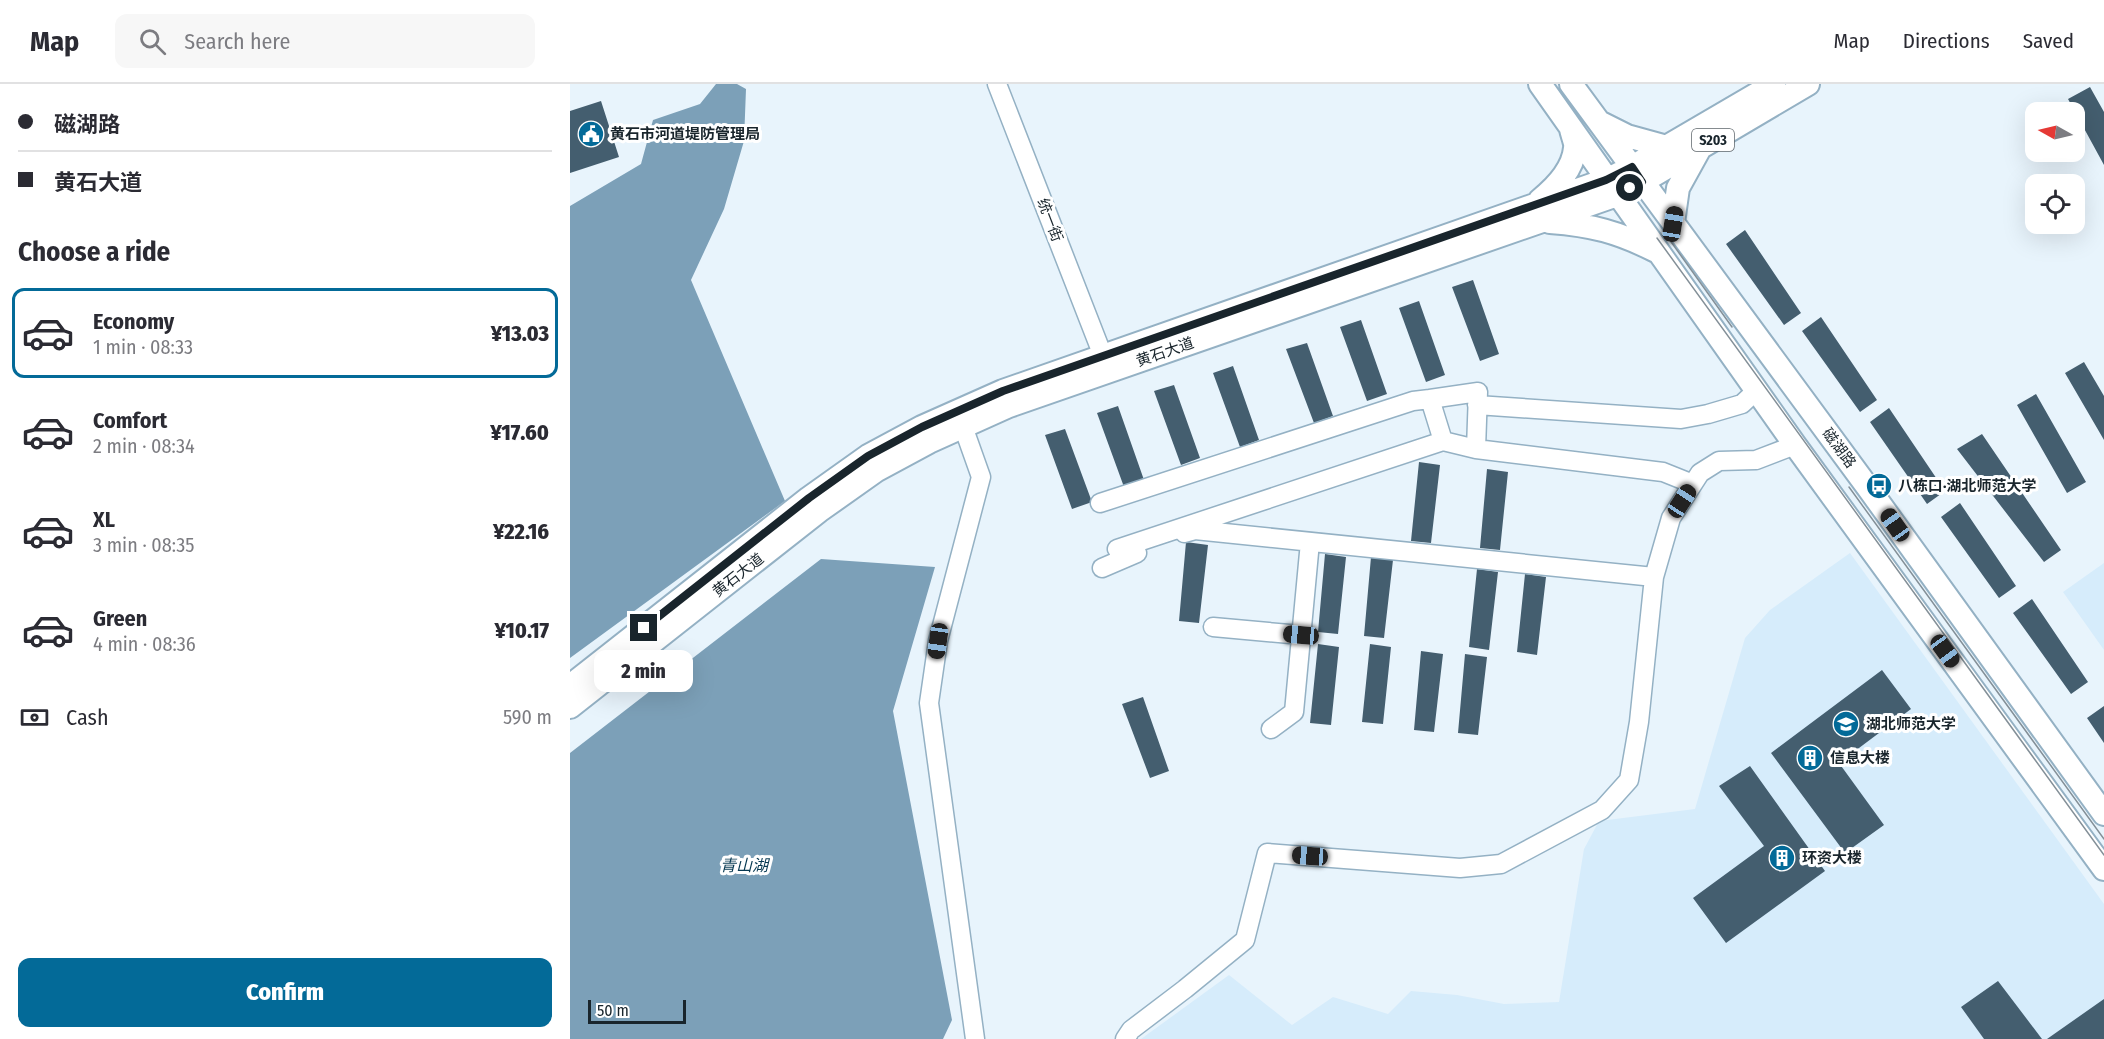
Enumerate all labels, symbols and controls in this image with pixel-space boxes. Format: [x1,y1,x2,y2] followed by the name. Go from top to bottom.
[115,14,535,68] search box
[30,25,79,58] text: Map
[136,25,169,58] icon: search
[184,28,290,55] text: Search here
[1833,28,1870,54] text: Map
[1903,28,1990,54] text: Directions
[2023,28,2074,54] text: Saved
[2025,102,2085,162] north arrow
[2025,102,2085,234] map controls
[54,111,120,138] text: 磁湖路
[576,119,606,149] public building icon: 黄石市河道堤防管理局
[610,125,760,143] place label: 黄石市河道堤防管理局
[1692,129,1734,151] road number: S203
[54,169,142,196] text: 黄石大道
[1616,174,1643,201] route start
[2025,174,2085,234] button: locate
[1034,196,1066,244] street label: 统一街
[1661,205,1685,243] car
[18,236,170,268] text: Choose a ride
[21,306,75,360] icon: car
[93,308,174,335] text: Economy
[491,320,549,347] text: ¥13.03
[1134,334,1196,370] street label: 黄石大道
[93,335,193,359] text: 1 min · 08:33
[21,405,75,459] icon: car
[93,407,167,434] text: Comfort
[490,419,549,446] text: ¥17.60
[1818,425,1860,471] street label: 磁湖路
[93,434,195,458] text: 2 min · 08:34
[1864,471,1894,501] bus stop icon: 八栋口·湖北师范大学
[1898,477,2036,495] place label: 八栋口·湖北师范大学
[1665,481,1699,521] car
[21,504,75,558] icon: car
[1877,505,1913,545] car
[93,506,115,533] text: XL
[493,518,549,545] text: ¥22.16
[93,533,194,557] text: 3 min · 08:35
[709,549,767,601] street label: 黄石大道
[21,603,75,657] icon: car
[93,605,147,632] text: Green
[630,614,657,641] route end
[494,617,549,644] text: ¥10.17
[927,622,949,660] car
[1282,624,1320,646] car
[1927,631,1963,671] car
[93,632,196,656] text: 4 min · 08:36
[595,649,694,691] callout: 2 min
[621,659,666,683] text: 2 min
[18,701,51,734] icon: cash
[66,704,109,731] text: Cash
[503,705,552,729] text: 590 m
[1831,709,1861,739] school or university icon: 湖北师范大学
[1866,715,1956,733] place label: 湖北师范大学
[1795,743,1825,773] building icon: 信息大楼
[1830,749,1890,767] place label: 信息大楼
[1767,843,1797,873] building icon: 环资大楼
[1291,846,1329,866] car
[1802,849,1862,867] place label: 环资大楼
[720,856,771,875] water label: 青山湖
[18,958,552,1027] button: Confirm
[588,997,686,1024] scale bar
[597,1001,629,1020] text: 50 m

